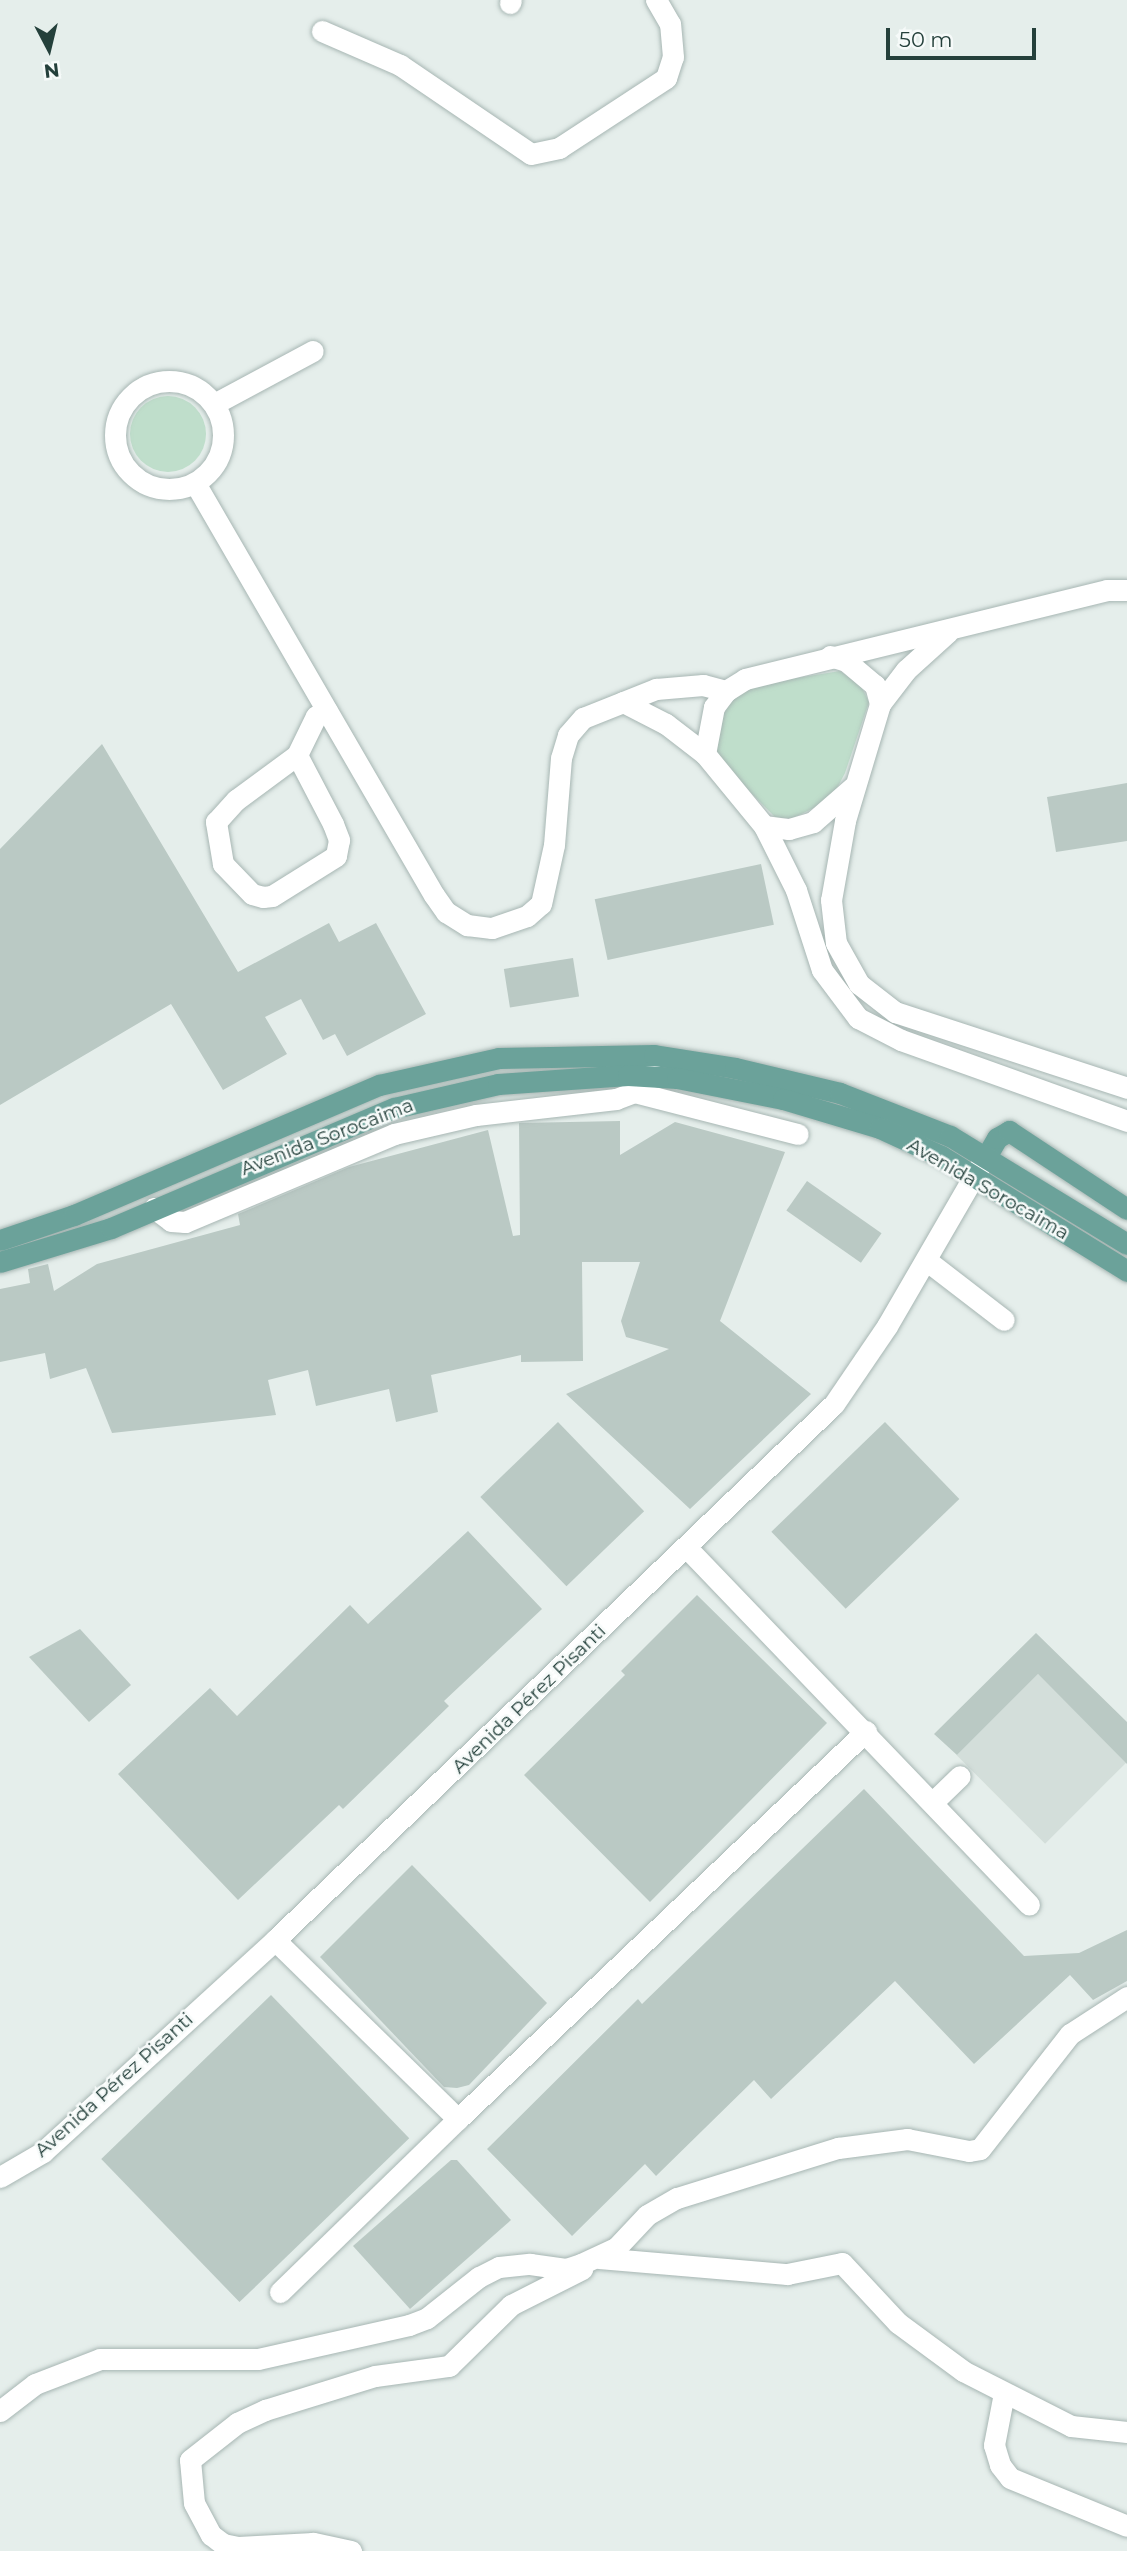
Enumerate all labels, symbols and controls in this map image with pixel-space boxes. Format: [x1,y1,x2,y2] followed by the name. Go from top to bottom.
[14,14,84,84] north arrow
[889,14,1040,58] scale bar
[899,27,953,52] text: 50 m
[43,58,61,83] text: N
[238,1094,416,1180] street label: Avenida Sorocaima
[903,1133,1073,1245] street label: Avenida Sorocaima
[447,1620,611,1778] street label: Avenida Pérez Pisanti
[30,2008,198,2162] street label: Avenida Pérez Pisanti

